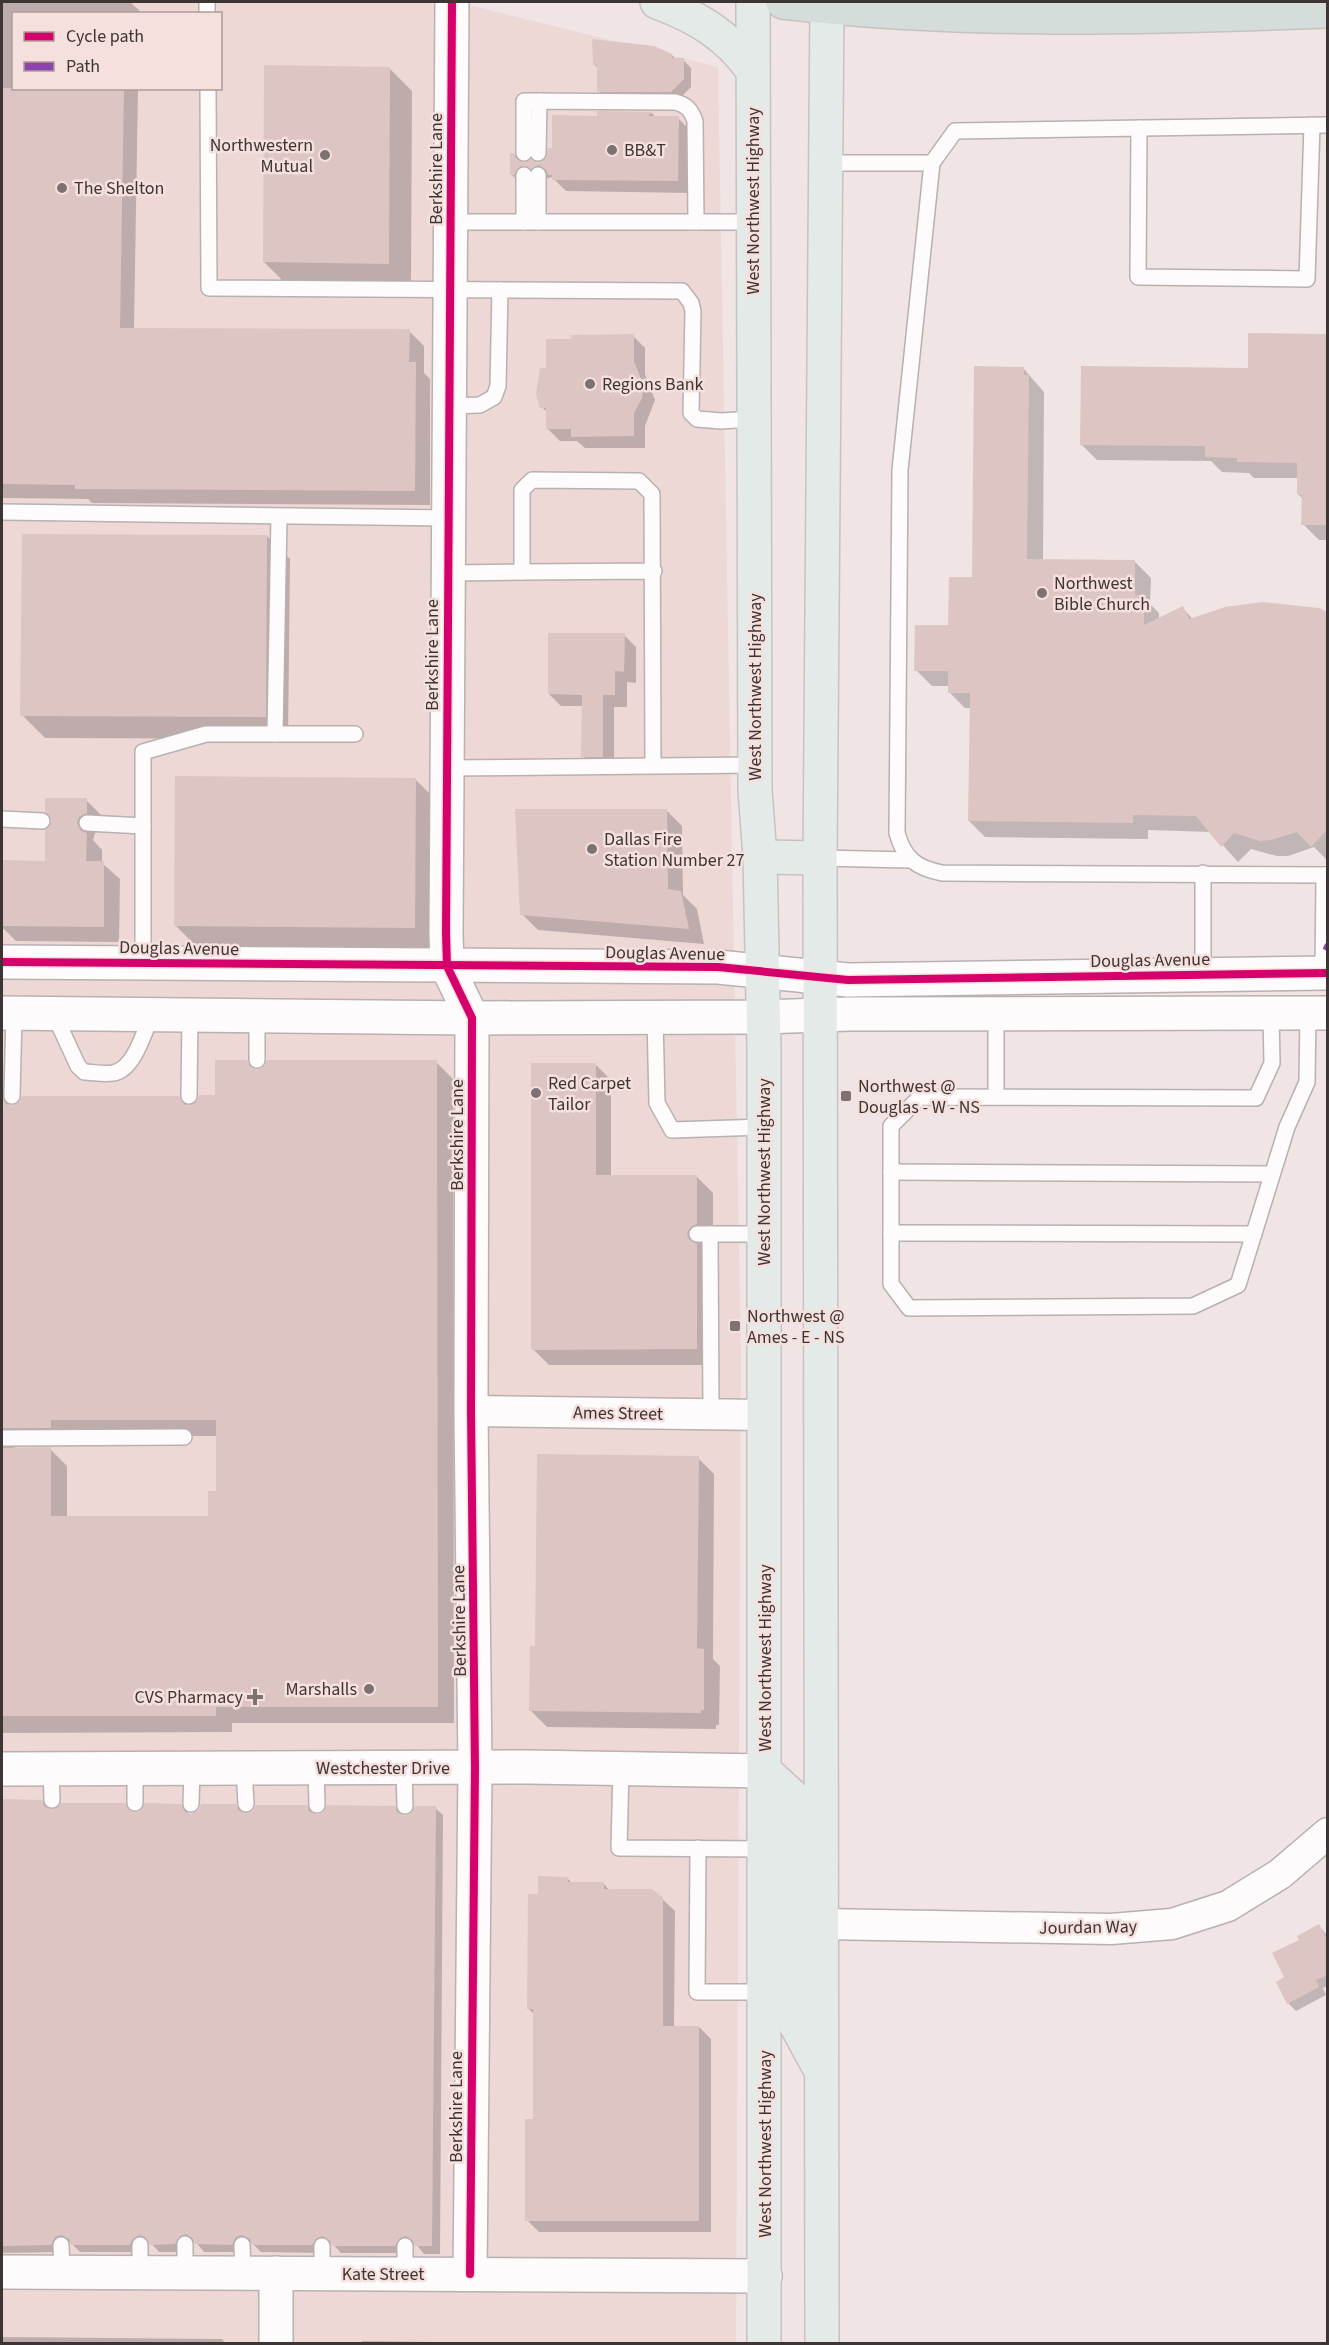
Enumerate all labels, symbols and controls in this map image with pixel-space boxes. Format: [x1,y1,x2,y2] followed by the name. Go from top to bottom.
[12,12,222,90] legend
[66,24,144,49] text: Cycle path
[66,54,100,79] text: Path
[741,107,766,295] street label: West Northwest Highway
[424,113,449,225] street label: Berkshire Lane
[210,133,313,179] place label: Northwestern Mutual
[624,138,666,163] place label: BB&T
[605,143,619,157] marker: BB&T
[318,148,332,162] marker: Northwestern Mutual
[74,176,164,201] place label: The Shelton
[55,181,69,195] marker: The Shelton
[602,372,704,397] place label: Regions Bank
[583,377,597,391] marker: Regions Bank
[1054,571,1150,617] place label: Northwest Bible Church
[1035,586,1049,600] marker: Northwest Bible Church
[743,593,768,781] street label: West Northwest Highway
[420,599,445,711] street label: Berkshire Lane
[604,827,744,873] place label: Dallas Fire Station Number 27
[585,842,599,856] marker: Dallas Fire Station Number 27
[119,935,239,962] street label: Douglas Avenue
[605,940,725,967] street label: Douglas Avenue
[1090,947,1210,974] street label: Douglas Avenue
[548,1071,631,1117] place label: Red Carpet Tailor
[858,1074,980,1120] place label: Northwest @ Douglas - W - NS
[752,1078,777,1266] street label: West Northwest Highway
[445,1079,470,1191] street label: Berkshire Lane
[529,1086,543,1100] marker: Red Carpet Tailor
[839,1089,853,1103] marker: Northwest @ Douglas - W - NS
[747,1304,845,1350] place label: Northwest @ Ames - E - NS
[728,1319,742,1333] marker: Northwest @ Ames - E - NS
[573,1400,663,1427] street label: Ames Street
[753,1564,778,1752] street label: West Northwest Highway
[446,1565,473,1677] street label: Berkshire Lane
[286,1677,357,1702] place label: Marshalls
[362,1682,376,1696] marker: Marshalls
[134,1685,244,1710] place label: CVS Pharmacy
[248,1690,262,1704] marker: CVS Pharmacy
[316,1756,450,1781] street label: Westchester Drive
[1039,1914,1138,1941] street label: Jourdan Way
[753,2050,778,2238] street label: West Northwest Highway
[444,2051,469,2163] street label: Berkshire Lane
[342,2262,424,2287] street label: Kate Street

